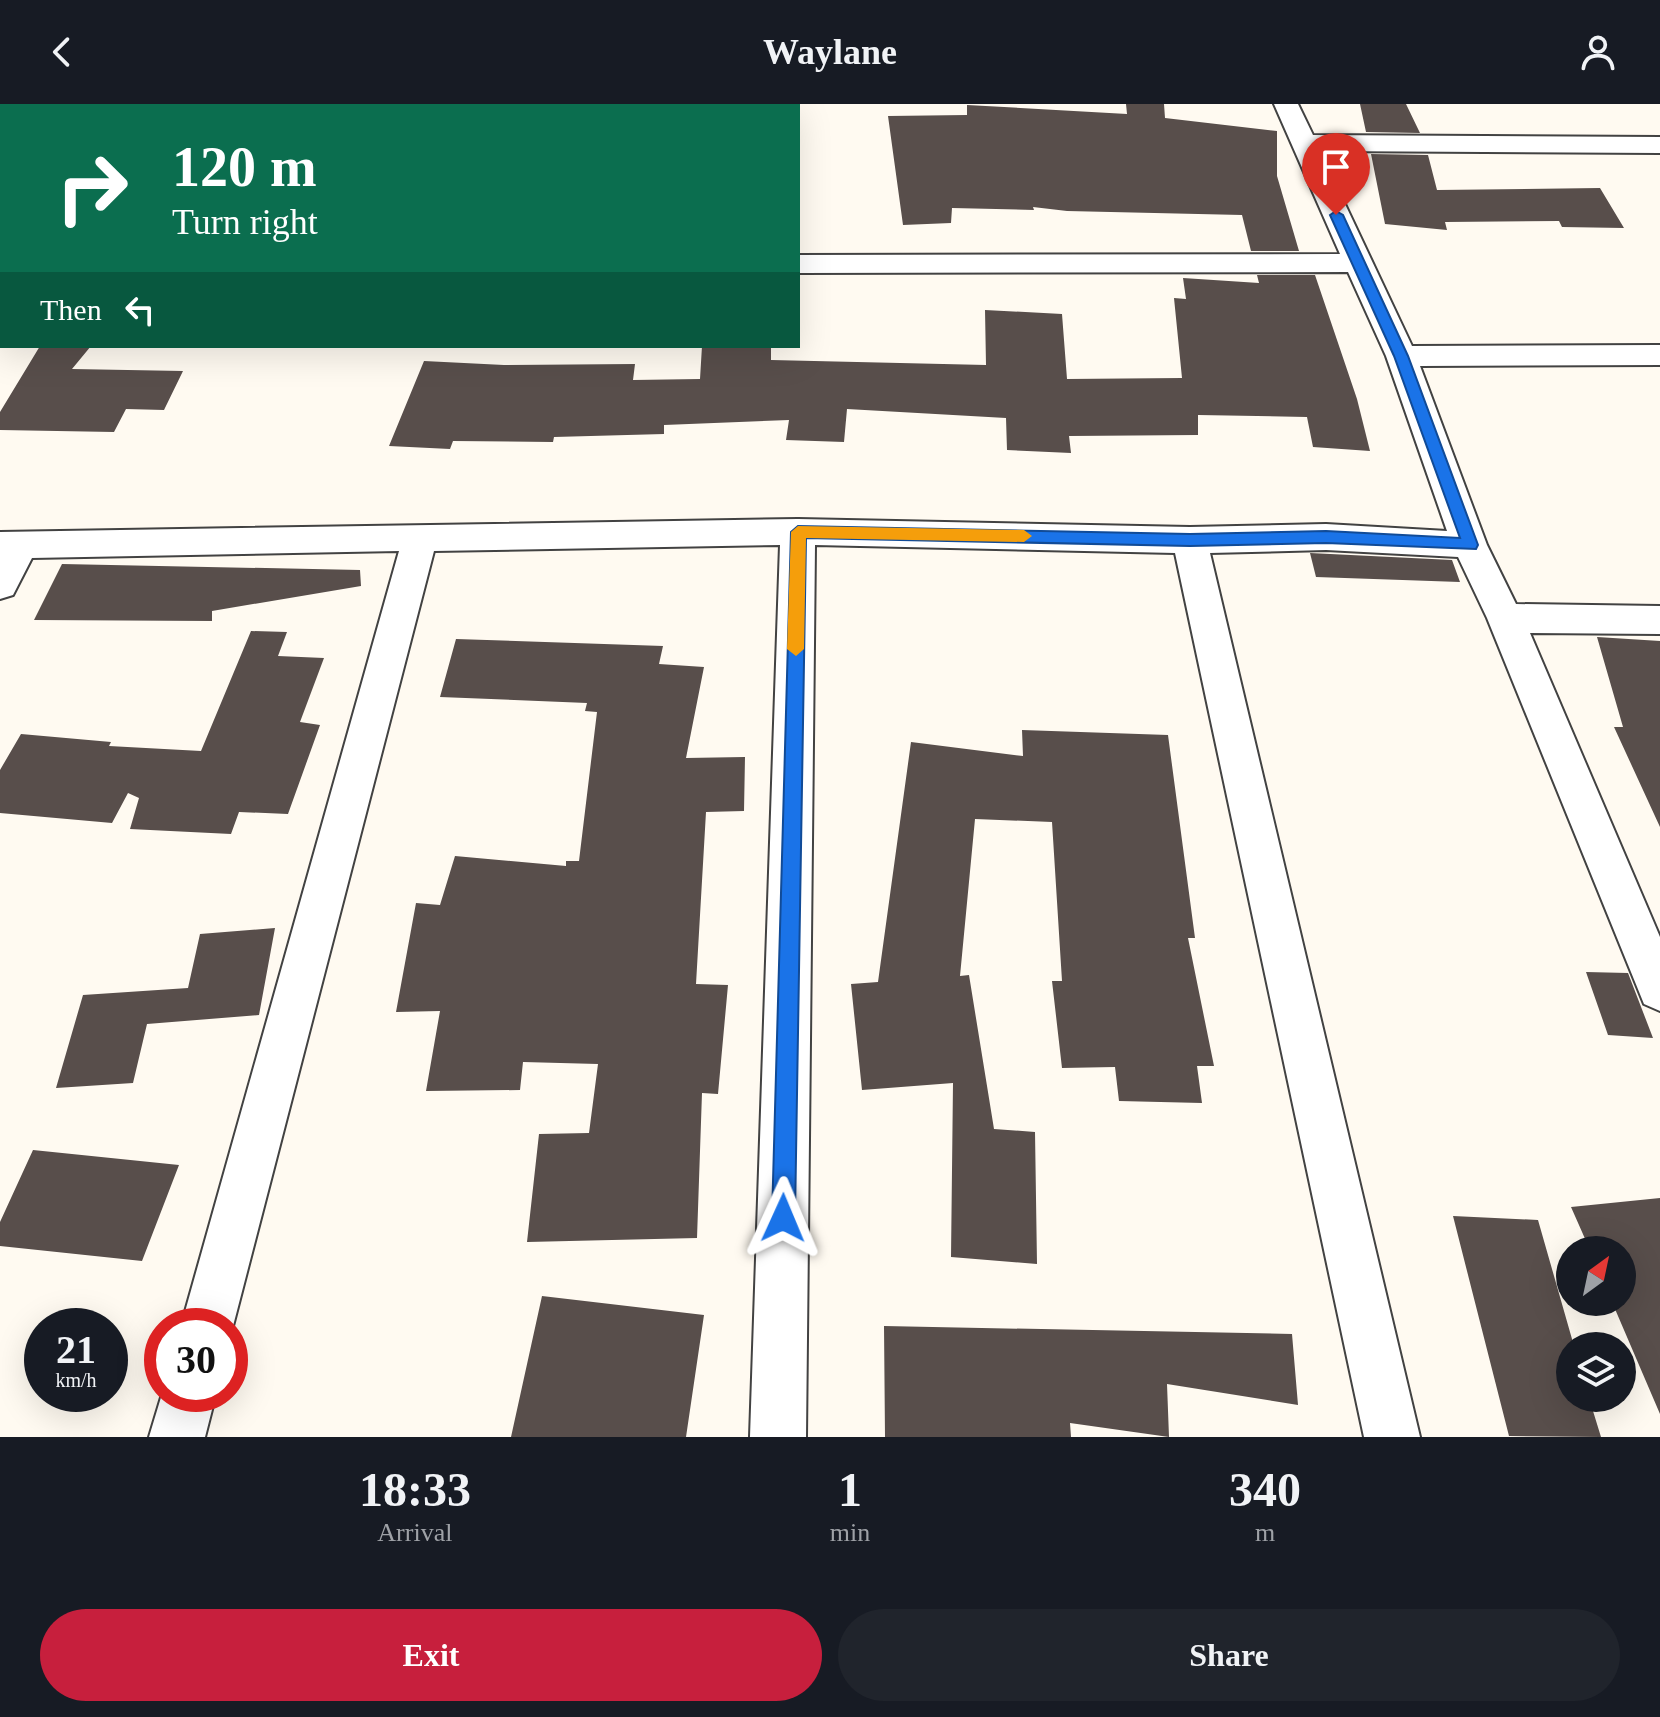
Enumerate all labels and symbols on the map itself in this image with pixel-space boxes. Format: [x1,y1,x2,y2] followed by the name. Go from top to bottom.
[1302,133,1370,215] pin
[741,1176,825,1260] position arrow
[1556,1236,1636,1316] north arrow
[144,1308,248,1412] speed limit sign: 30

